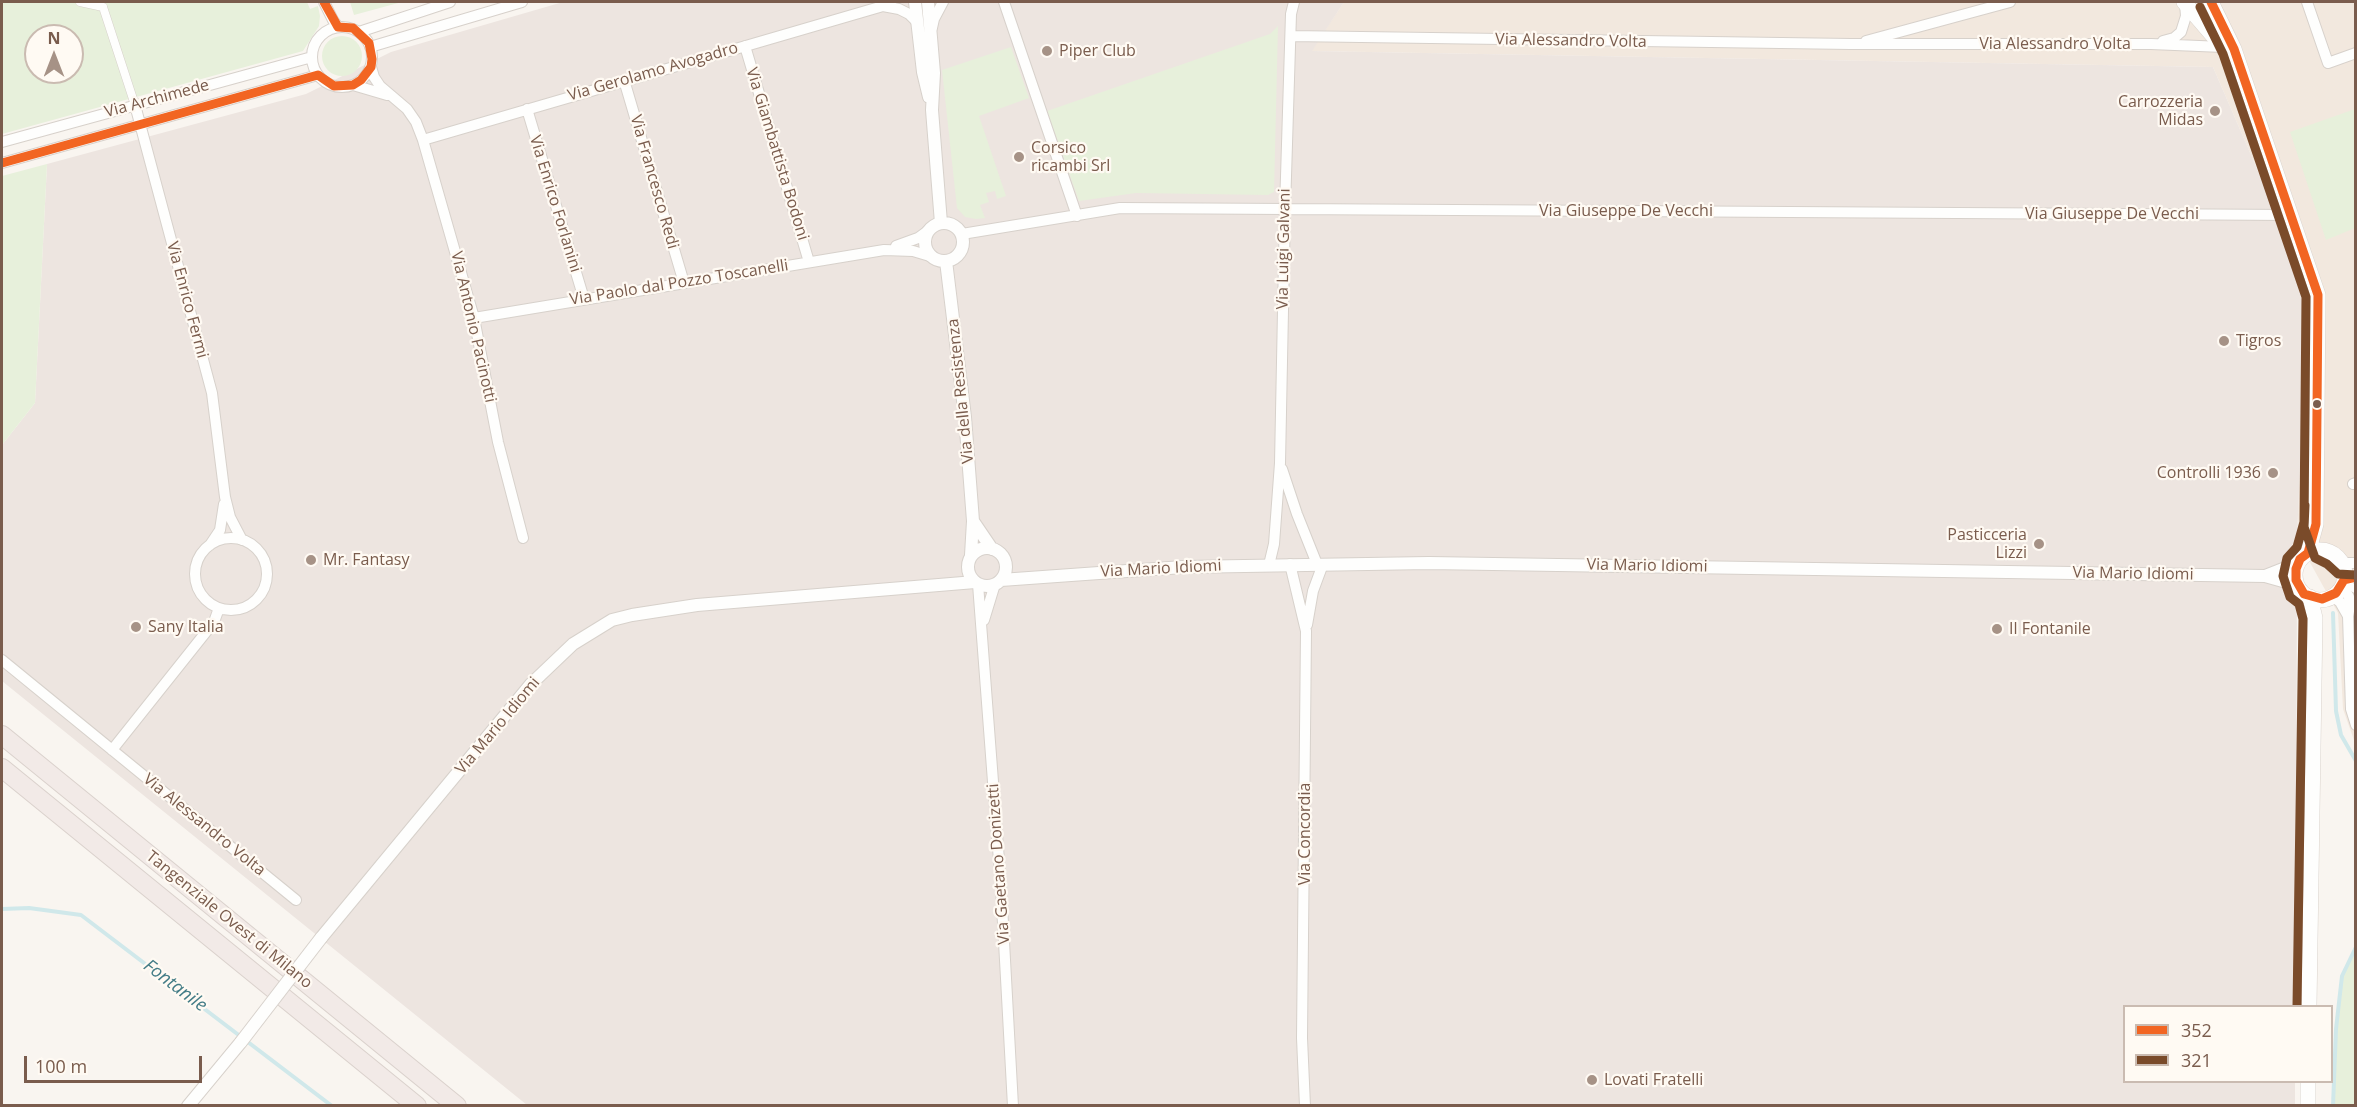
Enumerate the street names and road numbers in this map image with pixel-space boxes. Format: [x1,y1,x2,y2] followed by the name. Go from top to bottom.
[1495,30,1647,52] street label: Via Alessandro Volta
[1979,34,2131,54] street label: Via Alessandro Volta
[566,38,740,106] street label: Via Gerolamo Avogadro
[742,65,812,243] street label: Via Giambattista Bodoni
[103,76,211,122] street label: Via Archimede
[626,113,682,251] street label: Via Francesco Redi
[525,133,585,275] street label: Via Enrico Forlanini
[1273,188,1295,310] street label: Via Luigi Galvani
[1539,201,1713,221] street label: Via Giuseppe De Vecchi
[2025,204,2199,224] street label: Via Giuseppe De Vecchi
[162,240,212,360] street label: Via Enrico Fermi
[446,250,500,404] street label: Via Antonio Pacinotti
[568,256,790,310] street label: Via Paolo dal Pozzo Toscanelli
[944,318,978,464] street label: Via della Resistenza
[1586,555,1708,577] street label: Via Mario Idiomi
[1100,556,1222,582] street label: Via Mario Idiomi
[2072,563,2194,585] street label: Via Mario Idiomi
[452,673,544,779] street label: Via Mario Idiomi
[139,770,269,880] street label: Via Alessandro Volta
[984,783,1014,945] street label: Via Gaetano Donizetti
[1295,783,1315,885] street label: Via Concordia
[142,847,316,993] street label: Tangenziale Ovest di Milano

